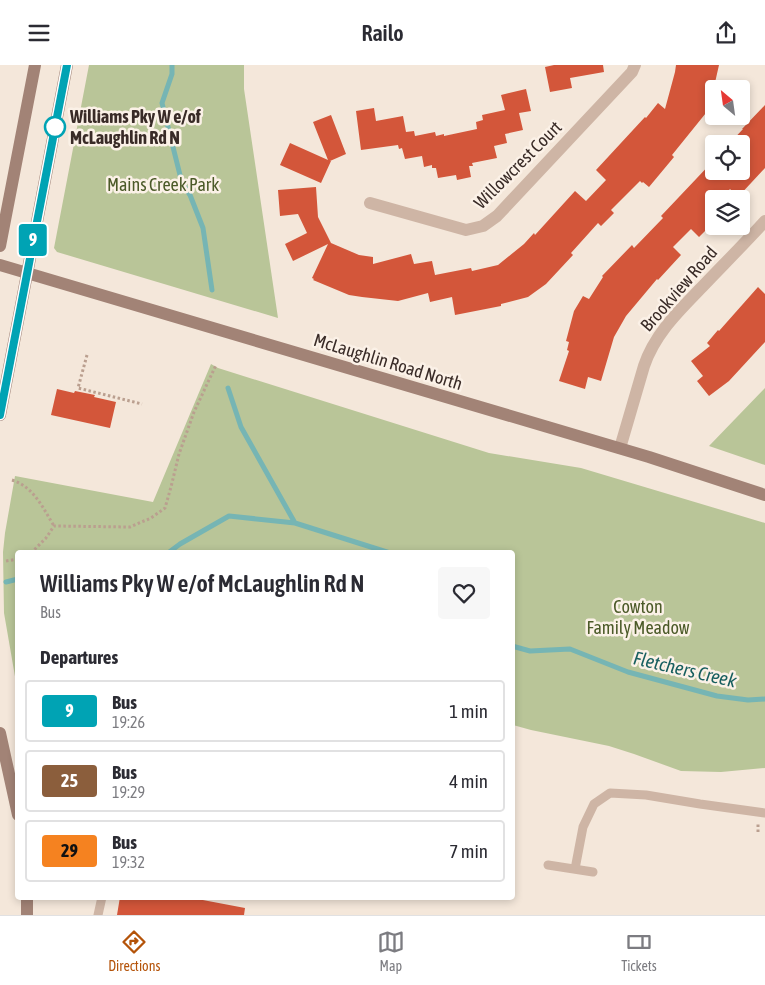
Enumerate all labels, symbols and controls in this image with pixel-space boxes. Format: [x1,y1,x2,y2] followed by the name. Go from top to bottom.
[25,19,53,47] icon: menu
[712,19,740,47] icon: share
[361,20,404,46] text: Railo
[705,80,750,125] north arrow
[705,80,750,235] map controls
[69,106,202,148] place label: Williams Pky W e/of McLaughlin Rd N
[44,116,66,138] marker: Williams Pky W e/of McLaughlin Rd N
[470,117,566,213] street label: Willowcrest Court
[705,135,750,180] button: locate
[107,174,219,195] park label: Mains Creek Park
[705,190,750,235] button: layers
[17,224,49,256] line badge: 9
[29,229,37,250] text: 9
[636,242,721,335] street label: Brookview Road
[311,329,465,394] street label: McLaughlin Road North
[438,567,490,619] button: heart
[40,570,364,597] text: Williams Pky W e/of McLaughlin Rd N
[587,596,690,638] park label: Cowton Family Meadow
[40,603,61,621] text: Bus
[40,646,118,668] text: Departures
[631,646,739,692] water label: Fletchers Creek
[112,691,137,713] text: Bus
[65,700,74,721] text: 9
[449,700,488,722] text: 1 min
[112,713,145,731] text: 19:26
[112,761,137,783] text: Bus
[61,770,78,791] text: 25
[449,770,488,792] text: 4 min
[112,783,145,801] text: 19:29
[112,831,137,853] text: Bus
[61,840,78,861] text: 29
[449,840,488,862] text: 7 min
[112,853,145,871] text: 19:32
[108,928,160,974] tab: Directions
[377,928,405,974] tab: Map
[621,928,657,974] tab: Tickets

